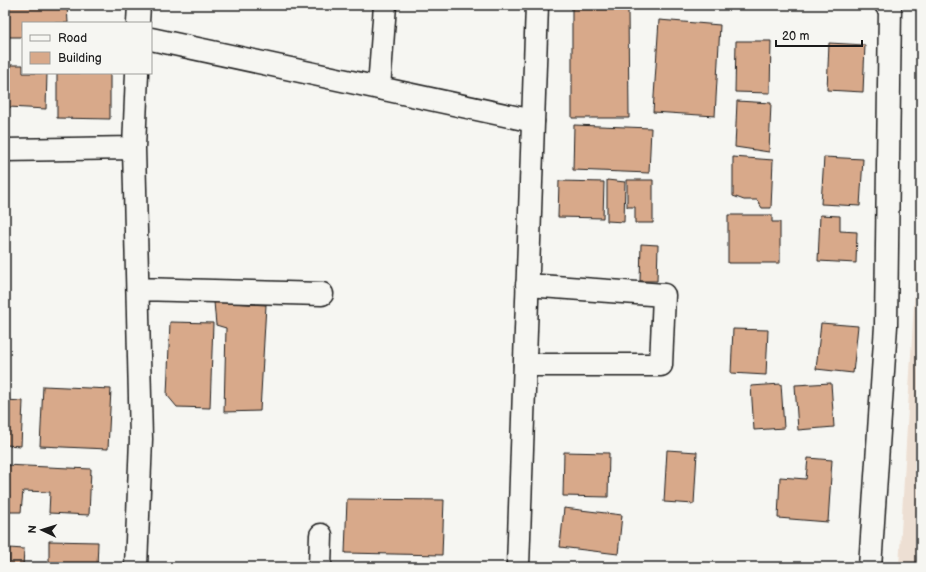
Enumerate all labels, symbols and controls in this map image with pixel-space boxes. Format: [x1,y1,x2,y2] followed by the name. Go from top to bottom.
[22,22,152,74] legend
[776,22,862,48] scale bar
[782,29,809,44] text: 20 m
[58,31,87,46] text: Road
[58,51,102,66] text: Building
[22,510,62,550] north arrow
[26,525,39,534] text: N

